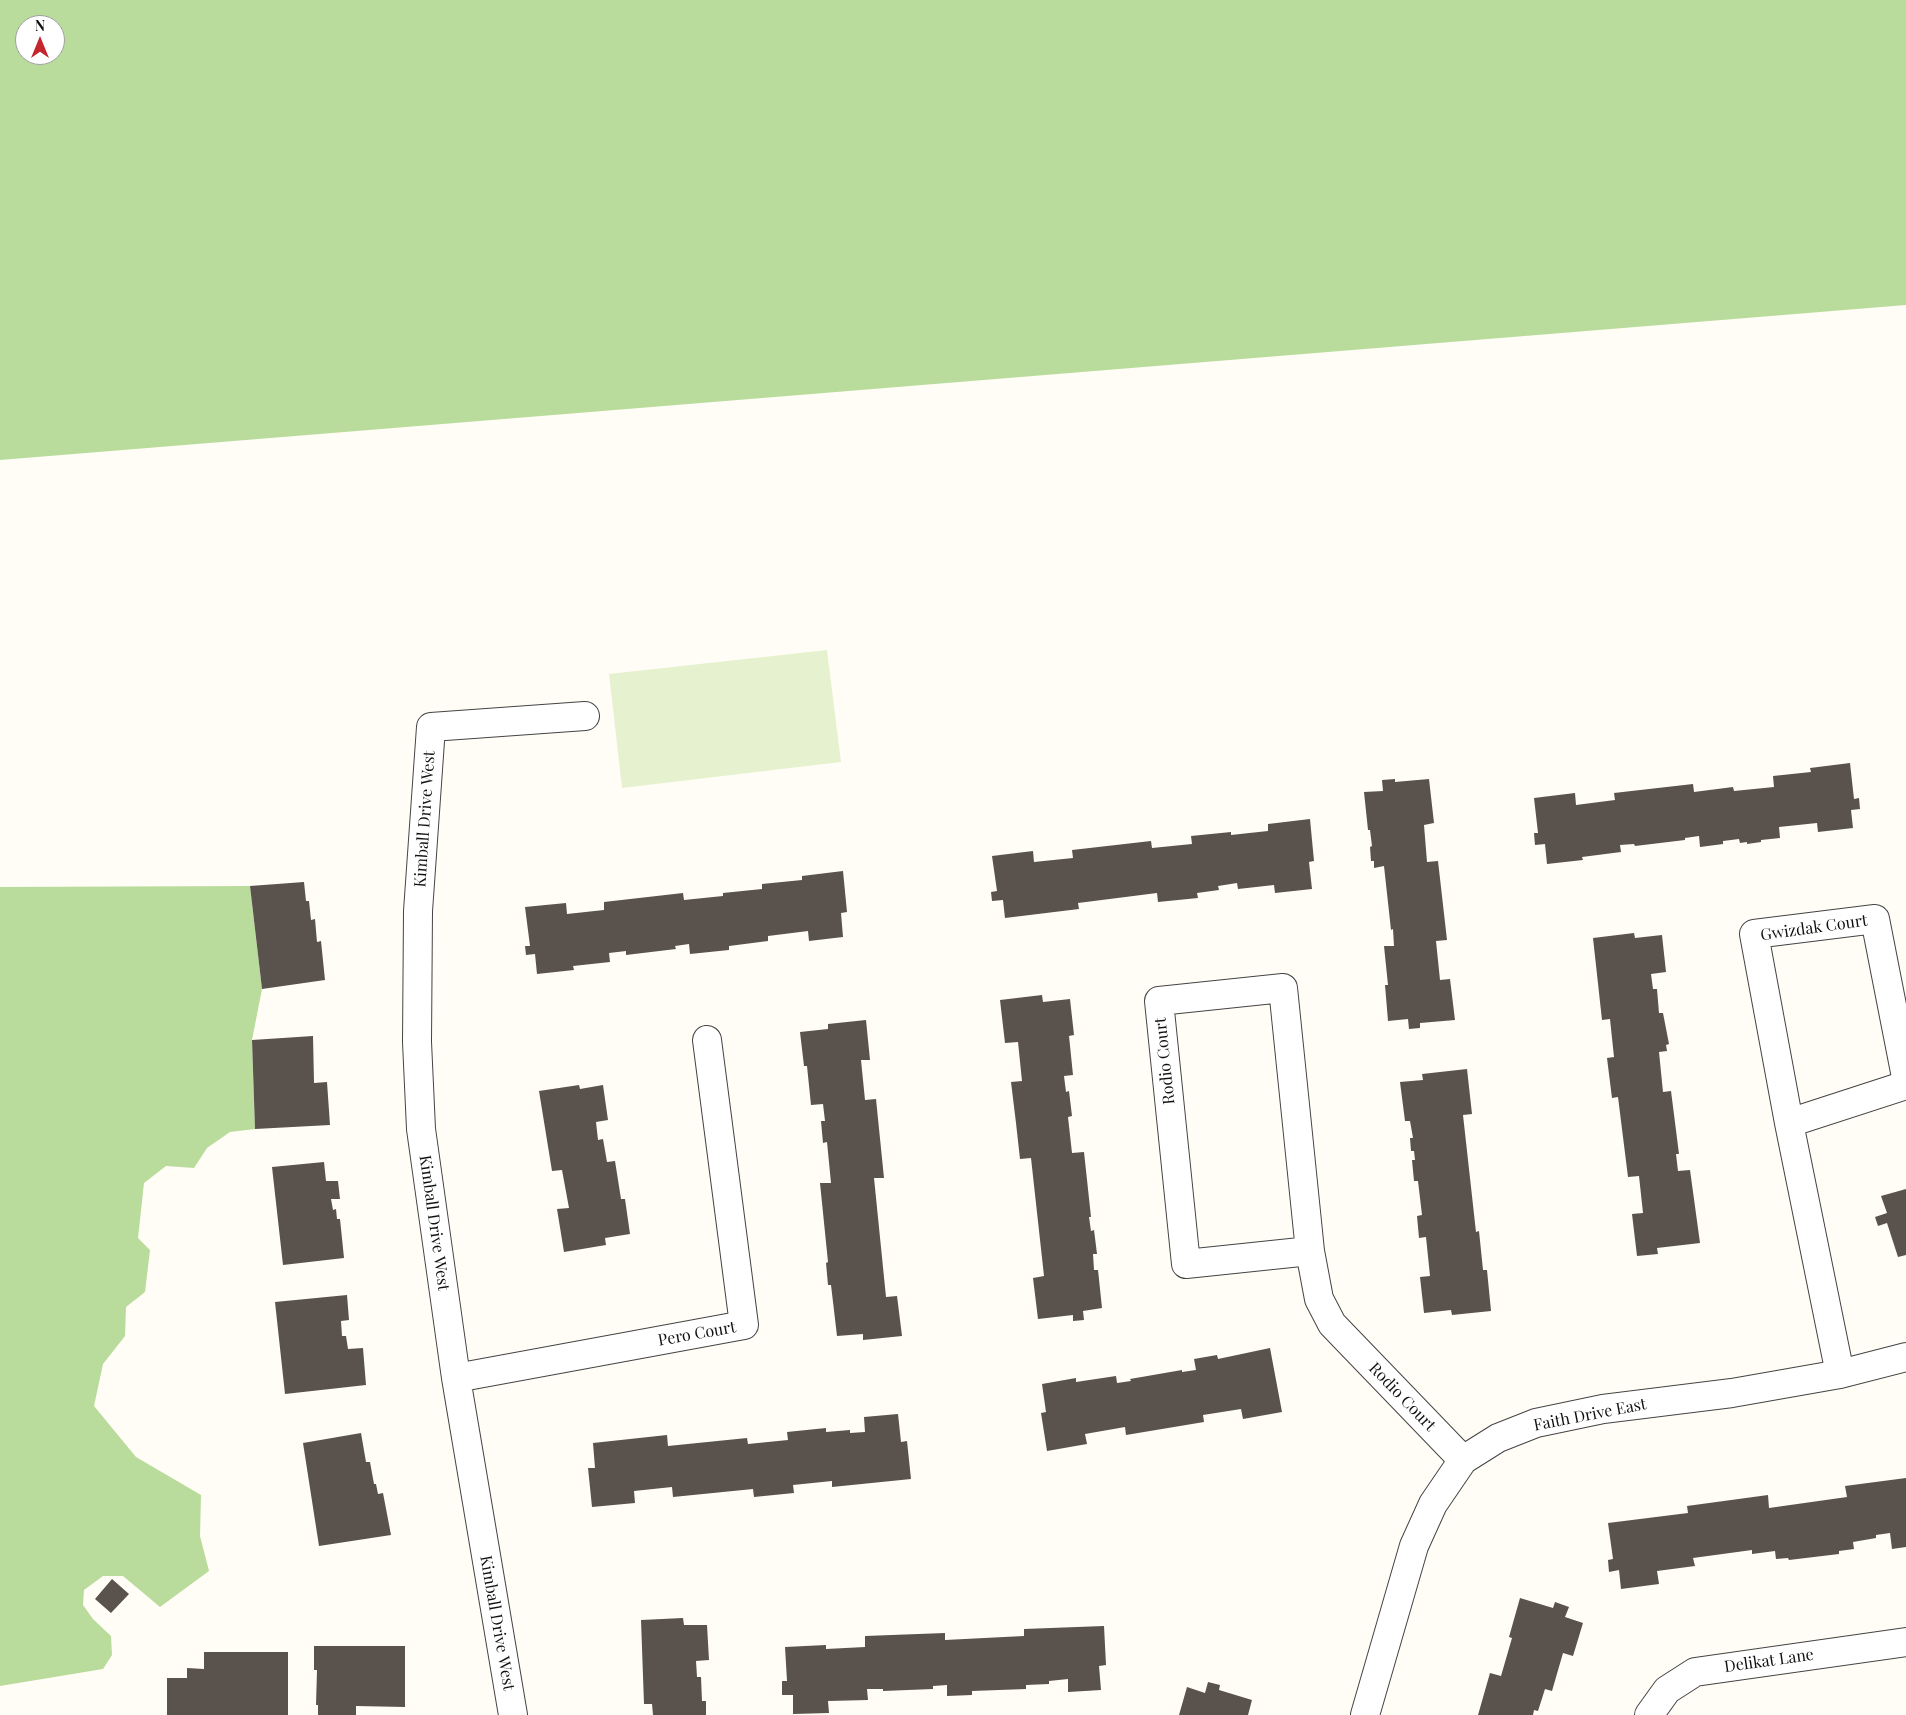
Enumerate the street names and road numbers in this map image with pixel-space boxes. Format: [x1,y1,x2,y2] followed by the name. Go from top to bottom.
[411,750,439,888] street label: Kimball Drive West
[1759,911,1869,945] street label: Gwizdak Court
[1151,1016,1179,1106] street label: Rodio Court
[415,1154,453,1292] street label: Kimball Drive West
[657,1318,737,1350] street label: Pero Court
[1365,1359,1439,1435] street label: Rodio Court
[1532,1395,1648,1435] street label: Faith Drive East
[476,1554,518,1692] street label: Kimball Drive West
[1723,1645,1815,1677] street label: Delikat Lane

